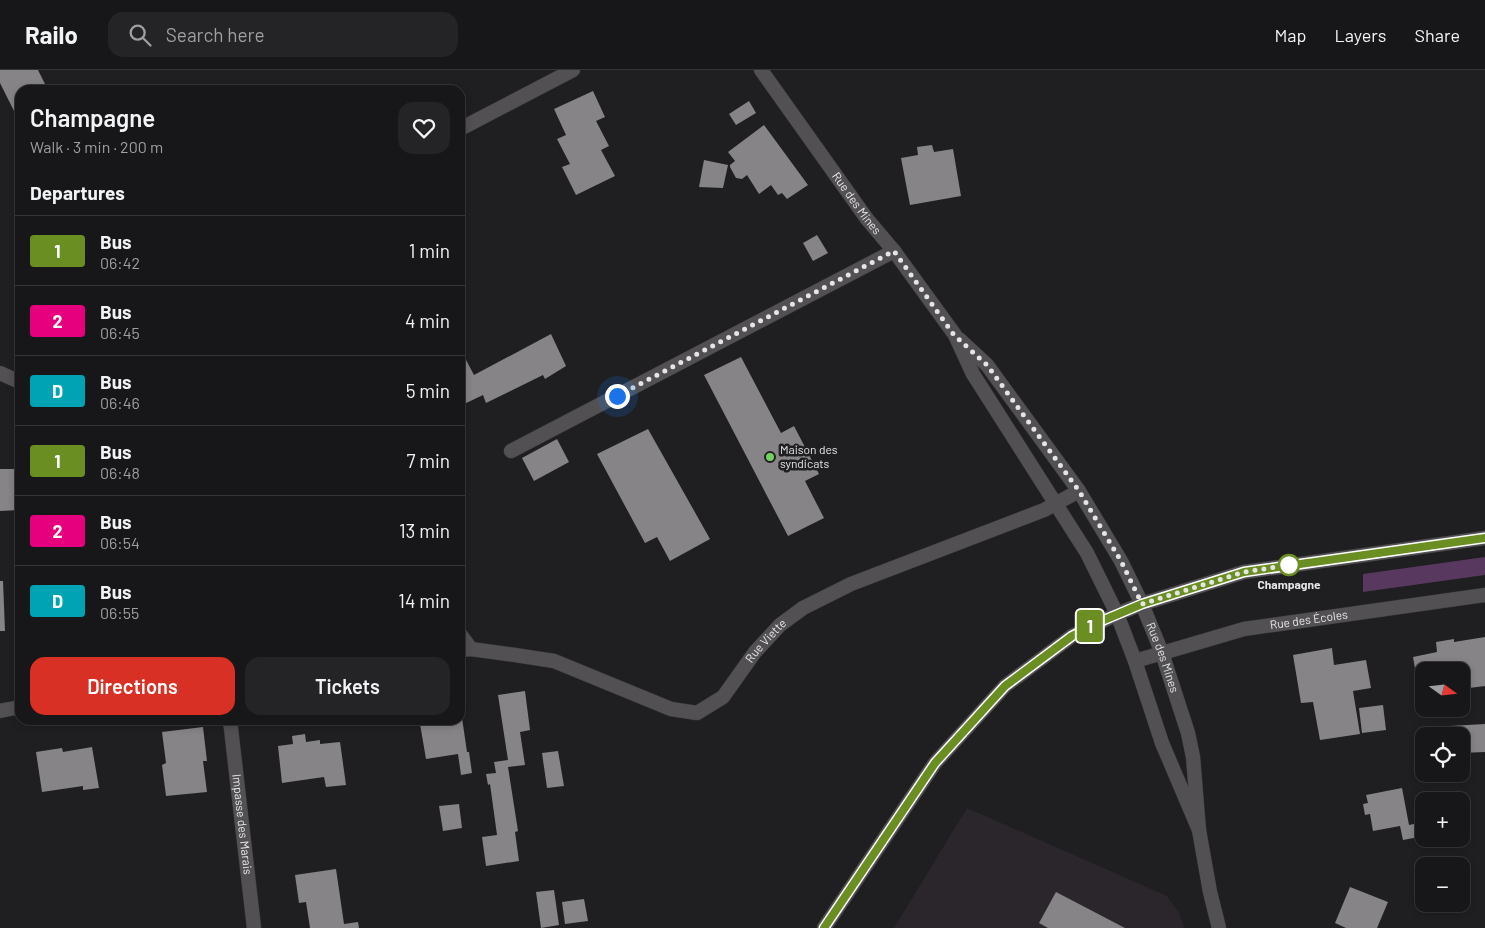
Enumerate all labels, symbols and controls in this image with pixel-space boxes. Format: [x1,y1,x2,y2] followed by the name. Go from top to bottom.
[108,12,458,57] search box
[25,20,78,49] text: Railo
[126,21,154,49] icon: search
[166,23,265,46] text: Search here
[1274,24,1306,46] text: Map
[1334,24,1387,46] text: Layers
[1415,24,1460,46] text: Share
[398,102,450,154] button: heart
[30,103,155,132] text: Champagne
[30,137,163,156] text: Walk · 3 min · 200 m
[830,169,885,237] street label: Rue des Mines
[30,181,125,204] text: Departures
[100,230,132,253] text: Bus
[409,239,450,262] text: 1 min
[54,240,61,262] text: 1
[100,253,140,272] text: 06:42
[100,300,132,323] text: Bus
[405,309,450,332] text: 4 min
[52,310,63,332] text: 2
[100,323,140,342] text: 06:45
[100,370,132,393] text: Bus
[406,379,450,402] text: 5 min
[52,380,63,402] text: D
[605,384,630,409] your location
[100,393,140,412] text: 06:46
[100,440,132,463] text: Bus
[780,442,838,470] place label: Maison des syndicats
[406,449,450,472] text: 7 min
[54,450,61,472] text: 1
[764,451,776,463] marker: Maison des syndicats
[100,463,140,482] text: 06:48
[100,510,132,533] text: Bus
[399,519,450,542] text: 13 min
[52,520,63,542] text: 2
[100,533,140,552] text: 06:54
[1278,554,1300,576] marker: Champagne
[1257,577,1321,591] place label: Champagne
[100,580,132,603] text: Bus
[398,589,450,612] text: 14 min
[52,590,63,612] text: D
[100,603,139,622] text: 06:55
[1269,606,1349,631] street label: Rue des Écoles
[1074,610,1106,642] line badge: 1
[742,615,788,665] street label: Rue Viette
[1087,615,1093,637] text: 1
[1144,620,1182,694] street label: Rue des Mines
[30,657,235,715] button: Directions
[245,657,450,715] button: Tickets
[1415,662,1470,718] north arrow
[1415,662,1470,912] map controls
[1415,727,1470,782] button: locate
[230,773,256,875] street label: Impasse des Marais
[1415,792,1470,847] button: +
[1415,857,1470,912] button: −

